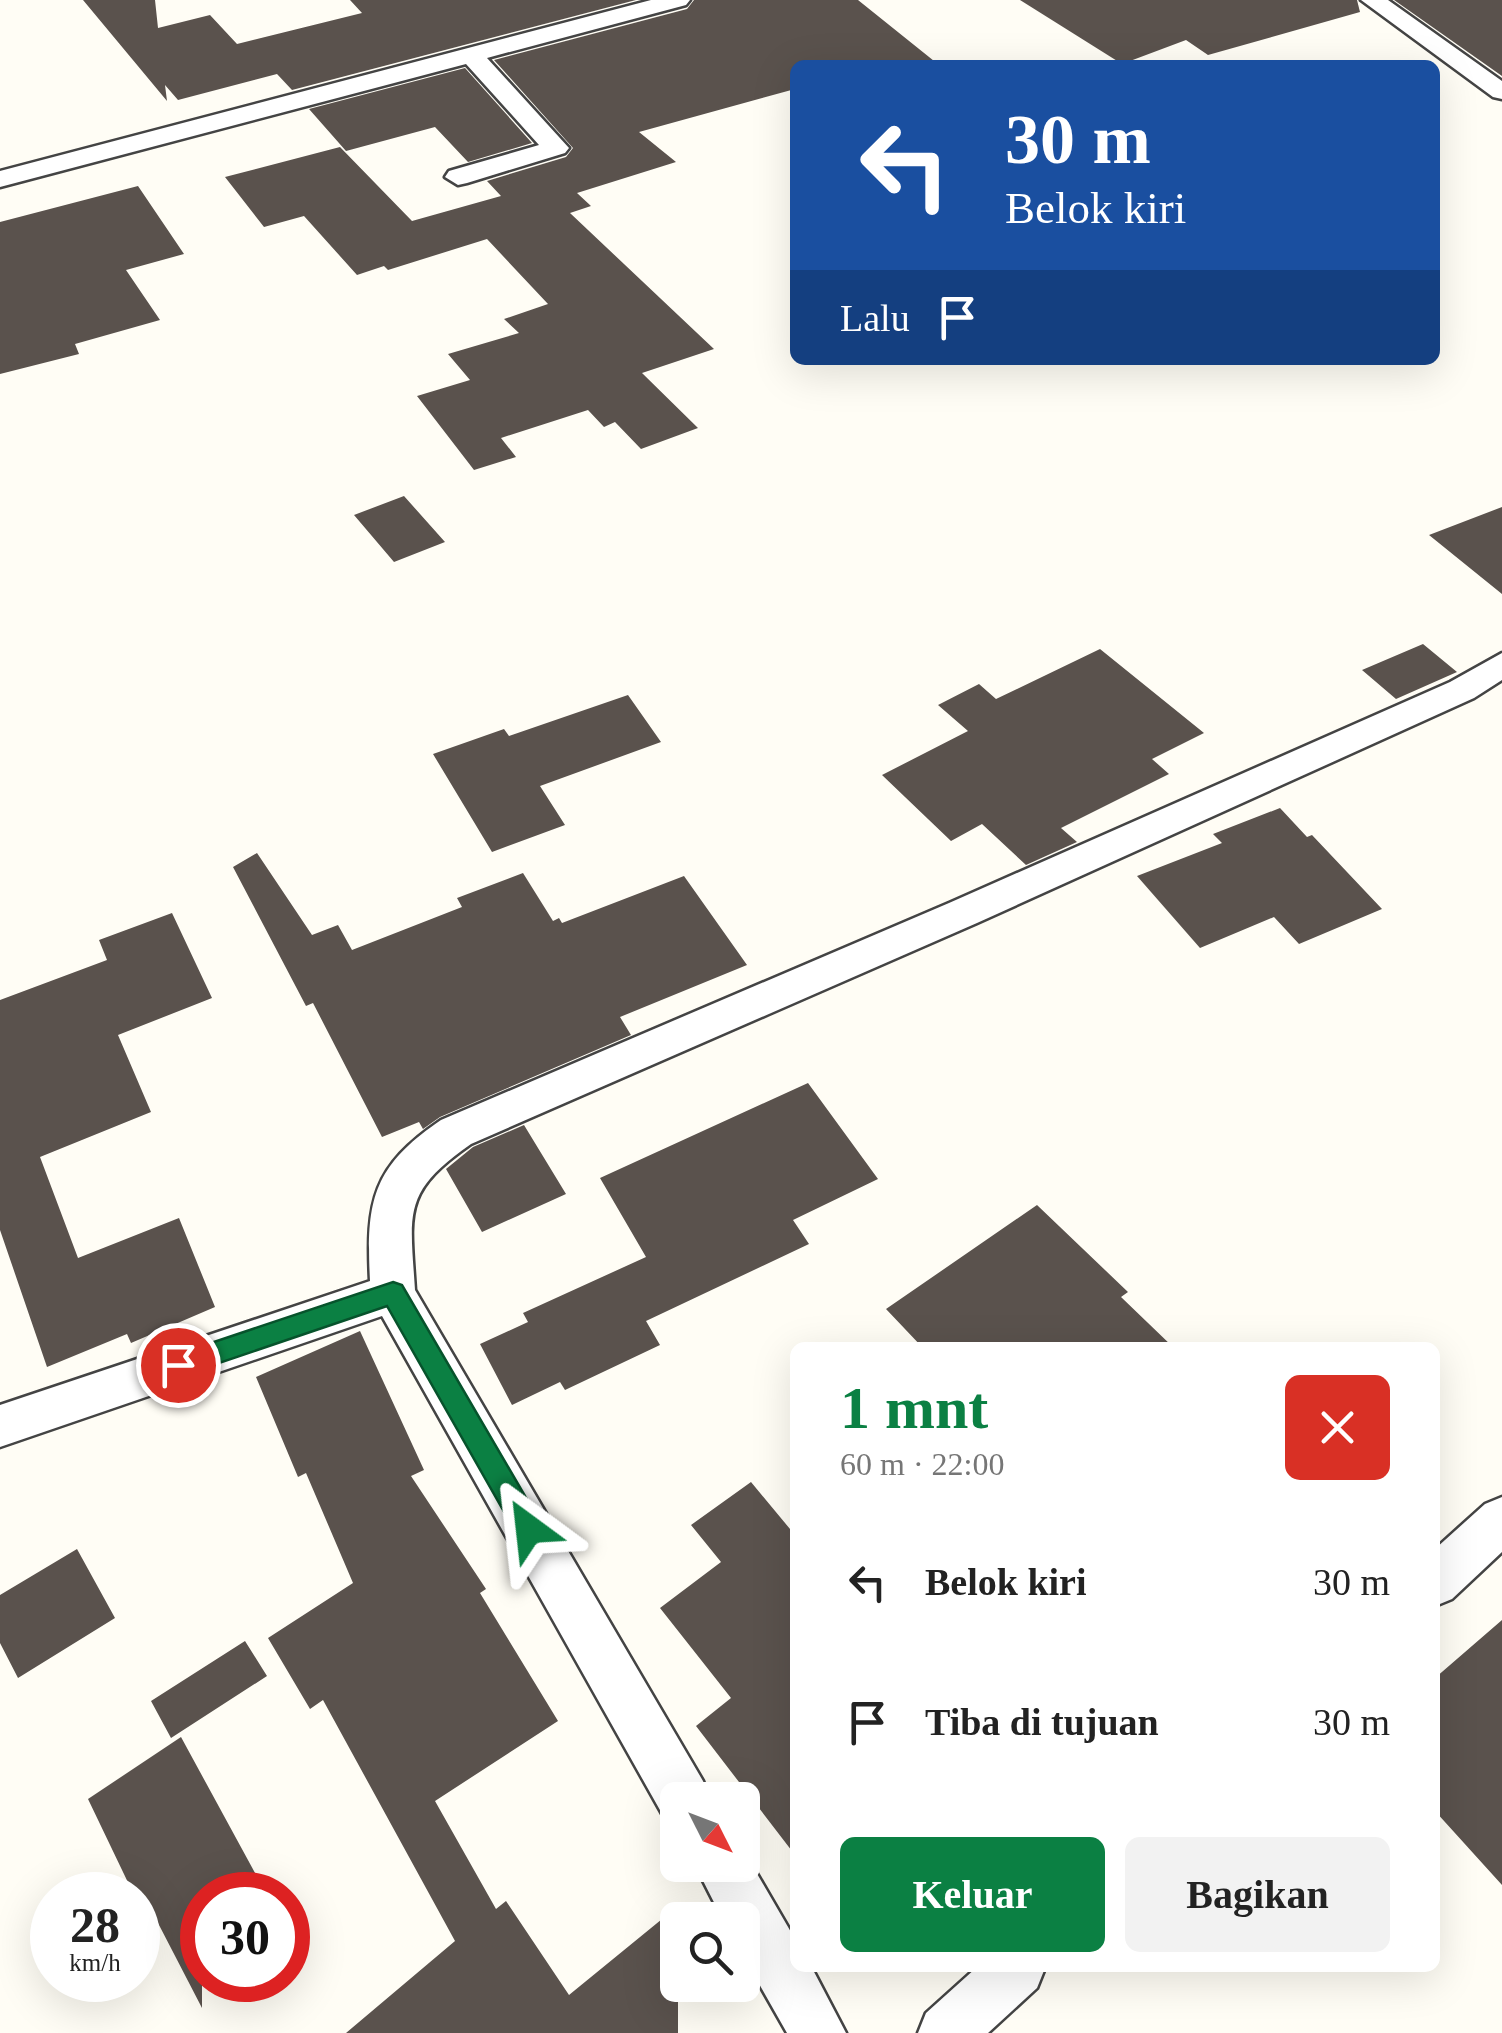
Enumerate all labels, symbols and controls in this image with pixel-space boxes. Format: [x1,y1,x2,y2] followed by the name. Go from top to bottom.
[840,100,970,230] icon: left
[1005,101,1151,178] text: 30 m
[1005,183,1186,233] text: Belok kiri
[930,290,985,345] icon: arrive
[840,297,910,339] text: Lalu
[136,1323,221,1408] pin
[151,1338,206,1393] icon: arrive
[840,1375,988,1441] text: 1 mnt
[1285,1375,1390,1480] button: close
[840,1446,1004,1482] text: 60 m · 22:00
[477,1477,581,1581] position arrow
[840,1555,895,1610] icon: left
[925,1561,1087,1603] text: Belok kiri
[1313,1561,1390,1603] text: 30 m
[840,1695,895,1750] icon: arrive
[925,1701,1159,1743] text: Tiba di tujuan
[1313,1701,1390,1743] text: 30 m
[660,1782,760,1882] north arrow
[660,1782,760,2002] map controls
[840,1837,1105,1952] button: Keluar
[1125,1837,1390,1952] button: Bagikan
[180,1872,310,2002] speed limit sign: 30
[70,1897,120,1953] text: 28
[660,1902,760,2002] button: search
[69,1949,121,1976] text: km/h

